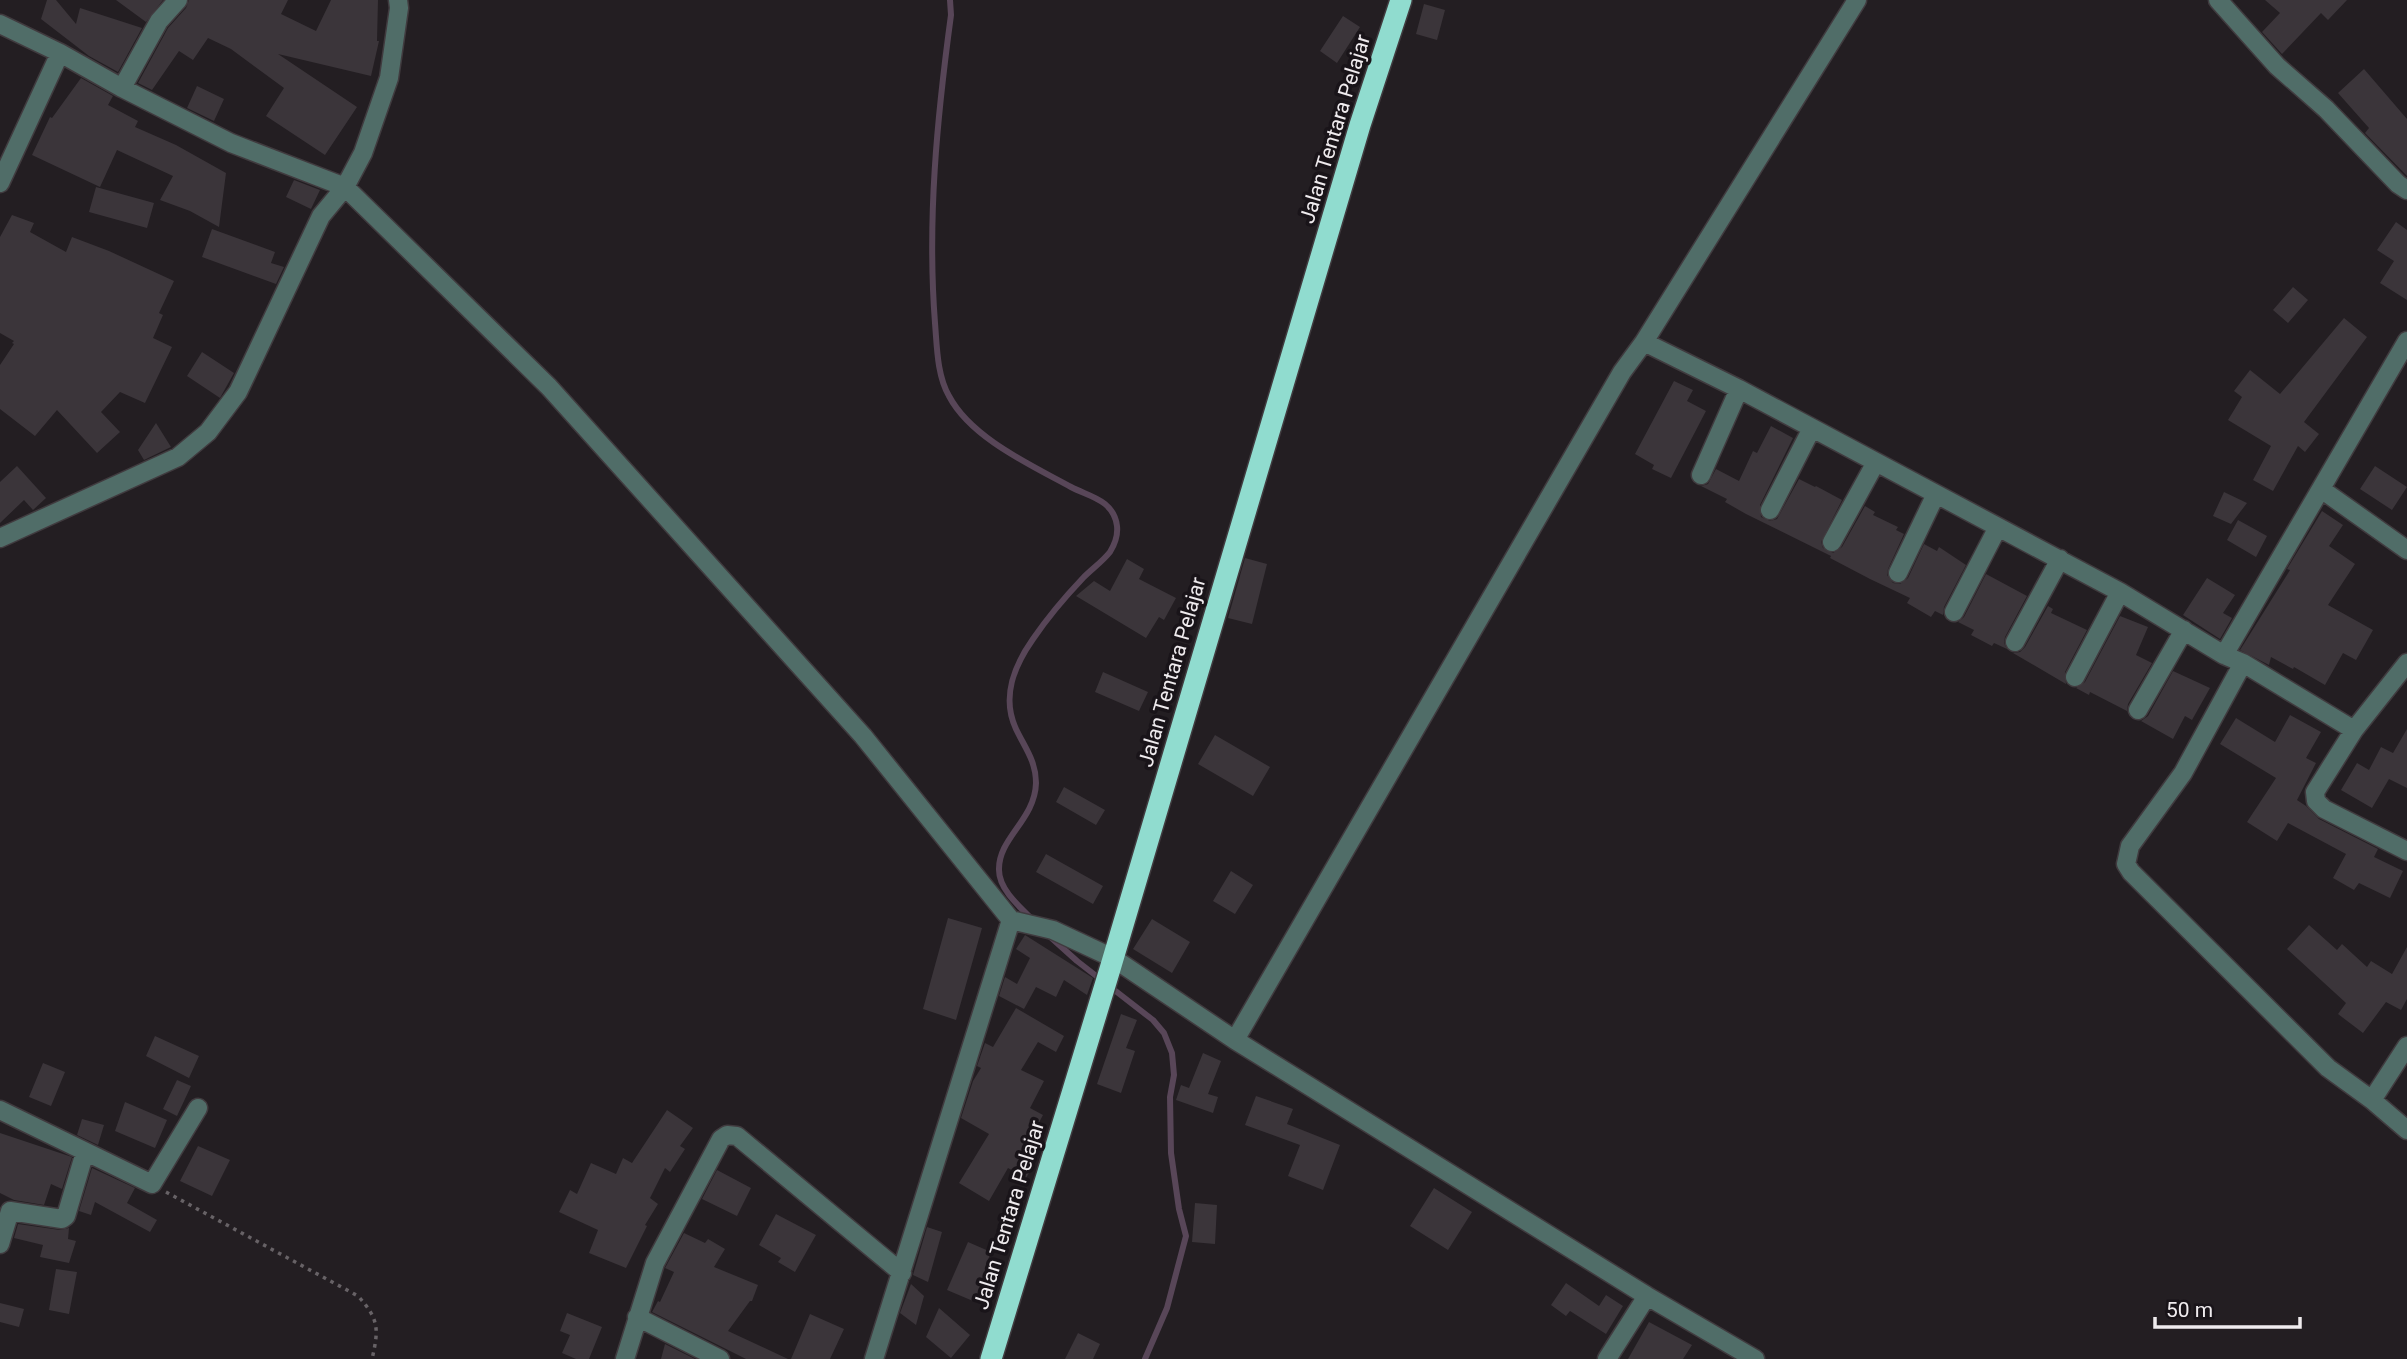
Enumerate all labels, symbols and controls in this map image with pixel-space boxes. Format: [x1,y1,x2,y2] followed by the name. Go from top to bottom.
[1295,32,1375,226] street label: Jalan Tentara Pelajar
[1133,574,1211,770] street label: Jalan Tentara Pelajar
[969,1118,1049,1312] street label: Jalan Tentara Pelajar
[2155,1286,2300,1330] scale bar
[2166,1298,2213,1322] text: 50 m

